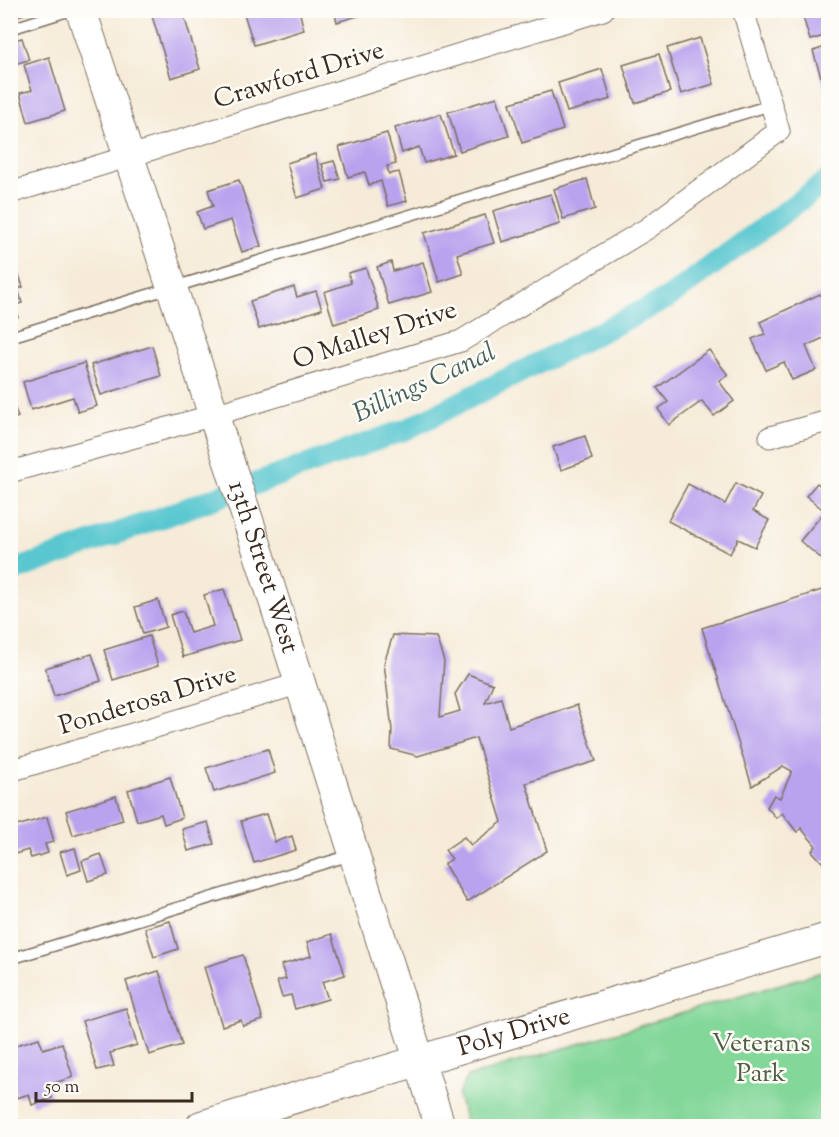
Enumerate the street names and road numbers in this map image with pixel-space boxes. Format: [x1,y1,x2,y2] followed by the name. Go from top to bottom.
[209,32,389,120] street label: Crawford Drive
[288,292,462,380] street label: O Malley Drive
[218,476,308,658] street label: 13th Street West
[55,656,241,746] street label: Ponderosa Drive
[453,998,575,1066] street label: Poly Drive

